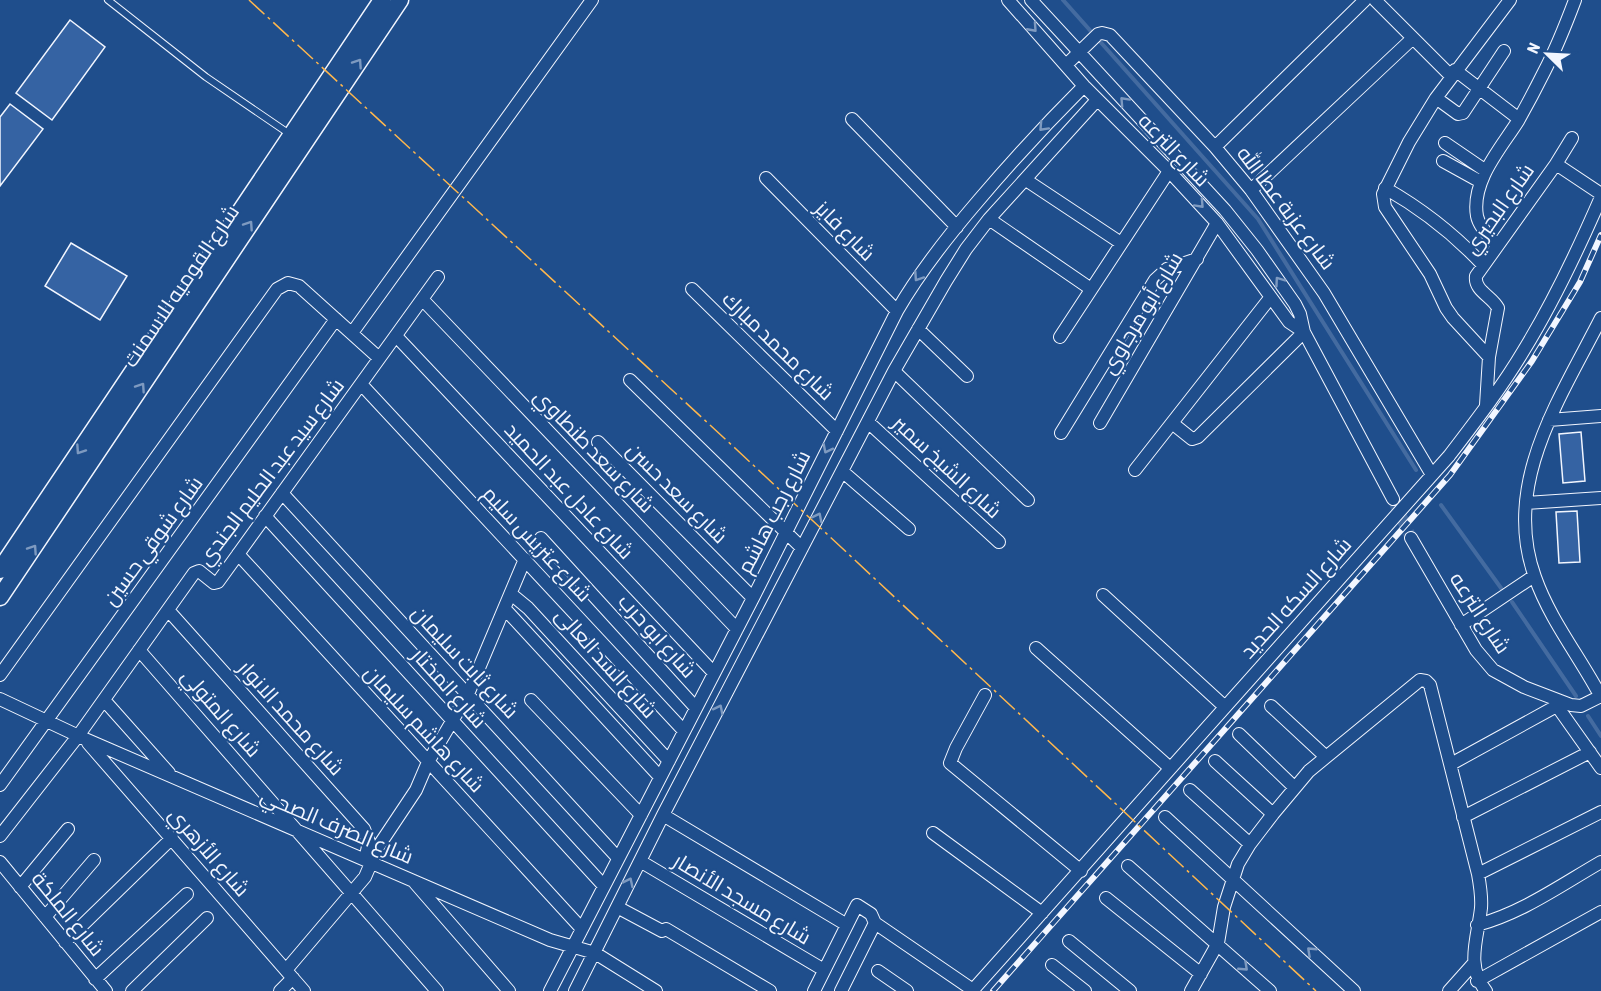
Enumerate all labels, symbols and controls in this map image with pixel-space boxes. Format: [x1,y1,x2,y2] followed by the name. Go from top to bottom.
[1026,21,1037,31] one-way arrow
[1517,24,1577,84] north arrow
[1523,40,1543,56] text: N
[351,58,362,69] one-way arrow
[1120,98,1131,108] one-way arrow
[1132,108,1215,193] street label: شارع الترعه
[1039,121,1050,131] one-way arrow
[1230,141,1342,275] street label: شارع عزبة عطا الله
[1458,158,1542,261] street label: شارع البحيري
[808,195,880,267] street label: شارع فايز
[1192,197,1203,208] one-way arrow
[117,200,246,373] street label: شارع القوميه للاسمنت
[242,220,253,231] one-way arrow
[1095,247,1191,380] street label: شارع أبو مرجاوي
[914,270,925,281] one-way arrow
[1275,276,1286,287] one-way arrow
[716,286,839,407] street label: شارع محمد مبارك
[192,373,352,573] street label: شارع سيد عبد الحليم الجندي
[134,382,145,393] one-way arrow
[526,384,660,521] street label: شارع سعد طنطاوي
[886,409,1007,525] street label: شارع الشيخ سمير
[498,417,639,565] street label: شارع عادل عبد الحميد
[620,437,733,550] street label: شارع سعد حسن
[76,443,87,454] one-way arrow
[823,443,835,454] one-way arrow
[732,446,817,578] street label: شارع رجب هاشم
[97,471,211,613] street label: شارع شوقي حسين
[476,481,597,608] street label: شارع عتريس سليم
[811,513,822,524] one-way arrow
[1235,532,1358,665] street label: شارع السكه الحديد
[25,544,36,555] one-way arrow
[1443,567,1516,659] street label: شارع الترعه
[612,589,702,684] street label: شارع ابو حرب
[405,600,524,725] street label: شارع ثابت سليمان
[549,602,662,724] street label: شارع السد العالى
[405,642,492,734] street label: شارع المختار
[231,654,350,782] street label: شارع محمد الانوار
[358,660,490,799] street label: شارع هاشم سليمان
[173,663,267,765] street label: شارع المتولي
[712,705,723,715] one-way arrow
[255,782,417,873] street label: شارع الصرف الصحي
[161,802,255,904] street label: شارع الأزهري
[667,847,816,951] street label: شارع مسجد الأنصار
[25,866,110,962] street label: شارع الملكة
[622,878,633,889] one-way arrow
[1307,947,1318,958] one-way arrow
[1237,960,1248,971] one-way arrow

